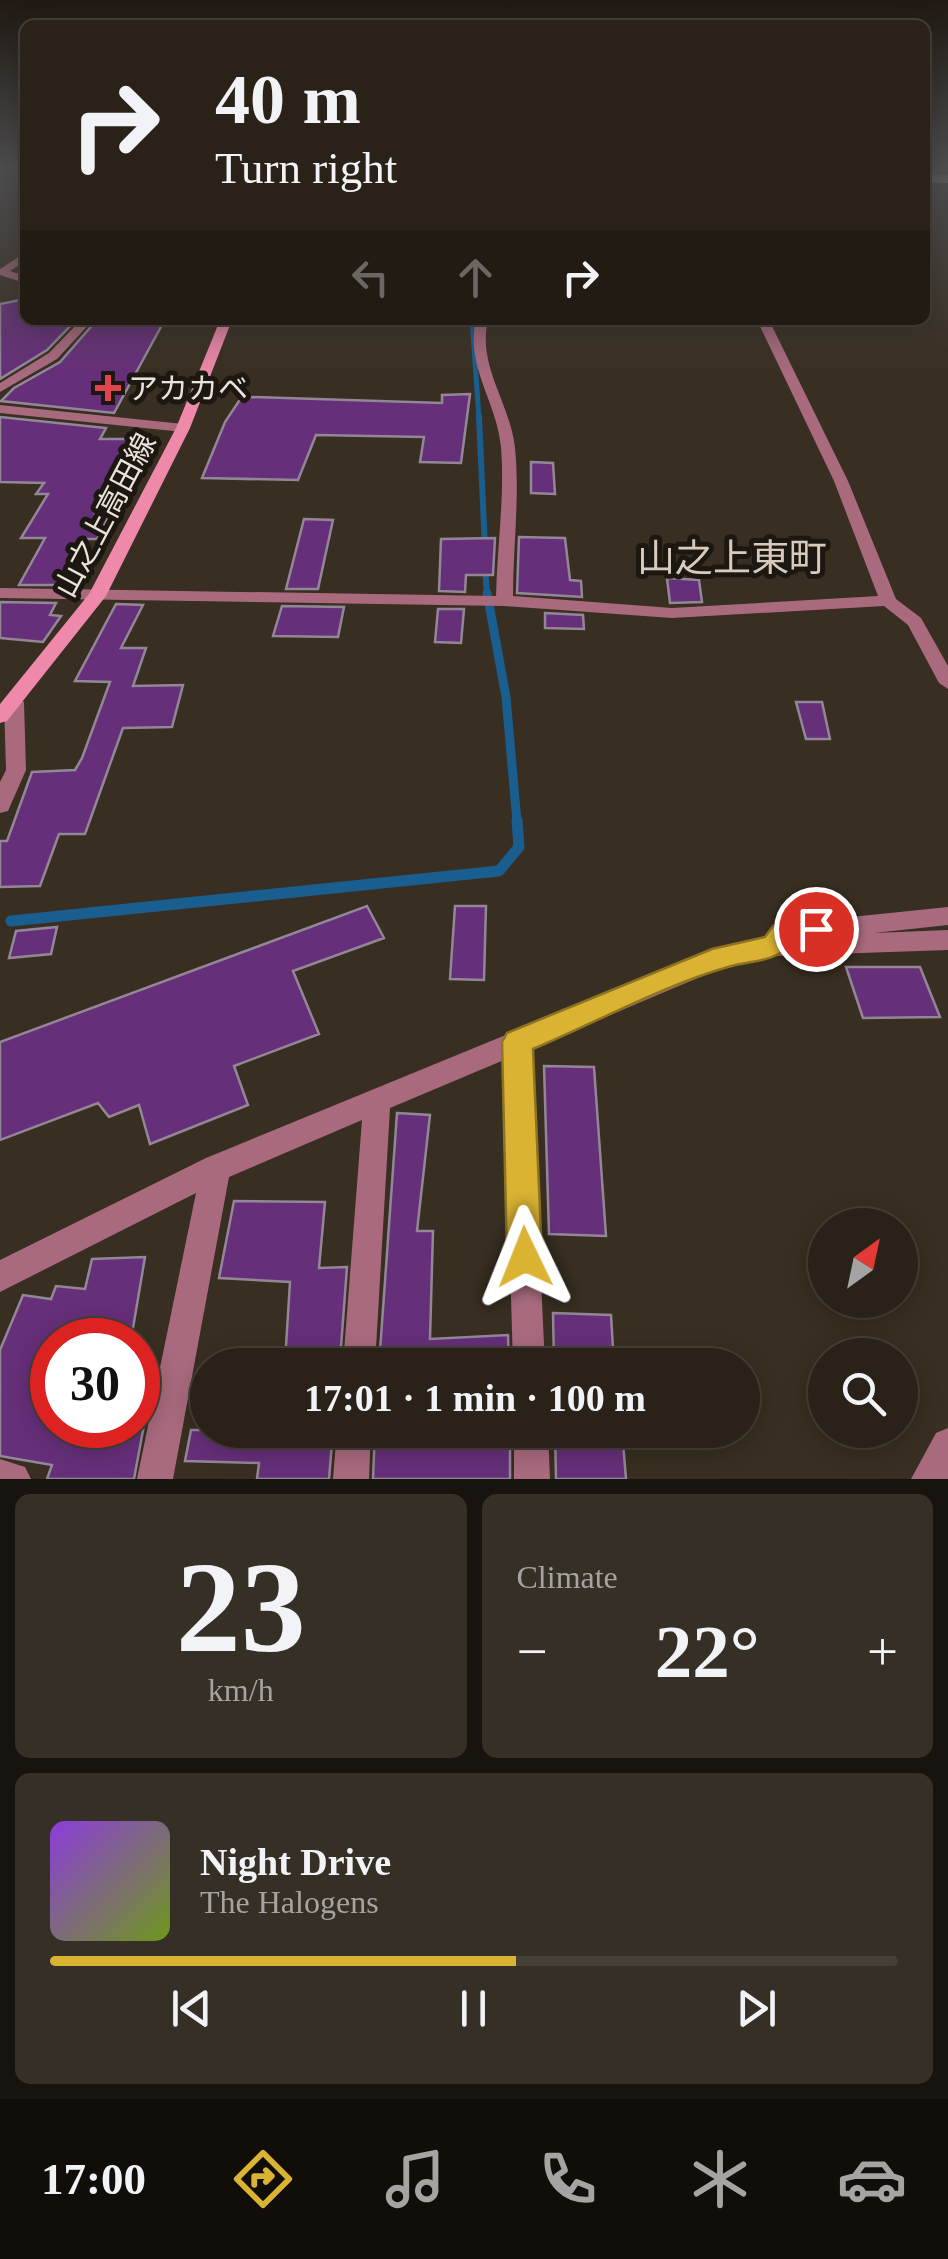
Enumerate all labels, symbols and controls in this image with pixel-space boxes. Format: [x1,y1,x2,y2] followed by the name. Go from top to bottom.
[50,60,180,190] icon: right
[215,61,361,138] text: 40 m
[215,143,397,193] text: Turn right
[343,250,398,305] icon: left
[448,250,503,305] icon: ahead
[553,250,608,305] icon: right
[128,372,248,405] place label: アカカベ
[97,377,119,399] marker: アカカベ
[48,428,162,602] street label: 山之上高田線
[637,537,827,579] district label: 山之上東町
[774,887,859,972] pin
[789,902,844,957] icon: arrive
[473,1205,577,1309] position arrow
[808,1208,918,1318] north arrow
[808,1208,918,1448] map controls
[30,1318,160,1448] speed limit sign: 30
[808,1338,918,1448] button: search
[304,1377,646,1419] text: 17:01 · 1 min · 100 m
[176,1535,306,1679] text: 23
[517,1559,618,1595] text: Climate
[655,1610,760,1693] text: 22°
[517,1621,548,1682] text: −
[867,1621,898,1682] text: +
[208,1672,274,1708] text: km/h
[200,1841,391,1883] text: Night Drive
[200,1884,379,1920] text: The Halogens
[164,1981,219,2036] icon: previous
[446,1981,501,2036] icon: pause
[729,1981,784,2036] icon: next
[228,2144,298,2214] icon: directions
[380,2144,450,2214] icon: music
[533,2144,603,2214] icon: phone
[685,2144,755,2214] icon: climate
[837,2144,907,2214] icon: car
[41,2154,146,2204] text: 17:00

